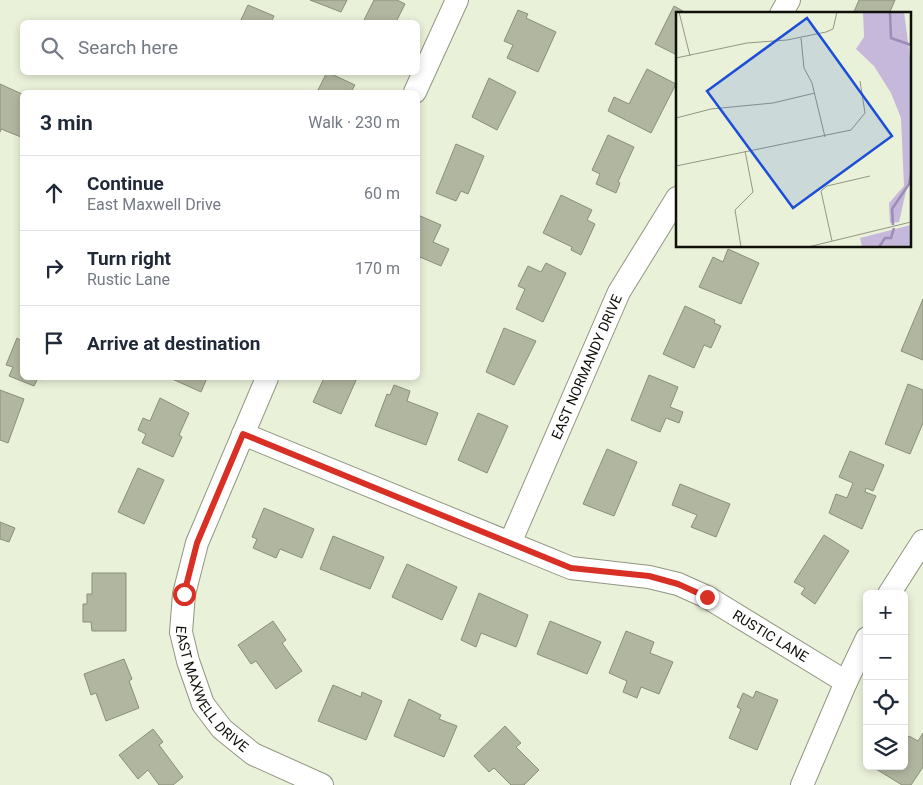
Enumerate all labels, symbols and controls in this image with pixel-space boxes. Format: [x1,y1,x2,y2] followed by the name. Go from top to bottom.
[676,12,910,248] inset map
[20,20,420,75] search box
[38,34,66,62] icon: search
[78,36,178,59] text: Search here
[40,111,93,135] text: 3 min
[308,113,400,132] text: Walk · 230 m
[87,172,164,195] text: Continue
[40,179,68,207] icon: ahead
[364,184,400,203] text: 60 m
[87,195,221,214] text: East Maxwell Drive
[87,247,171,270] text: Turn right
[40,254,68,282] icon: right
[355,259,400,278] text: 170 m
[87,270,170,289] text: Rustic Lane
[548,292,625,442] street label: EAST NORMANDY DRIVE
[40,329,68,357] icon: arrive
[87,332,260,355] text: Arrive at destination
[173,583,196,606] route start
[696,586,719,609] route end
[863,590,908,770] map controls
[863,590,908,635] button: +
[730,607,811,665] street label: RUSTIC LANE
[173,625,252,755] street label: EAST MAXWELL DRIVE
[863,635,908,680] button: −
[863,680,908,725] button: locate
[863,725,908,770] button: layers

